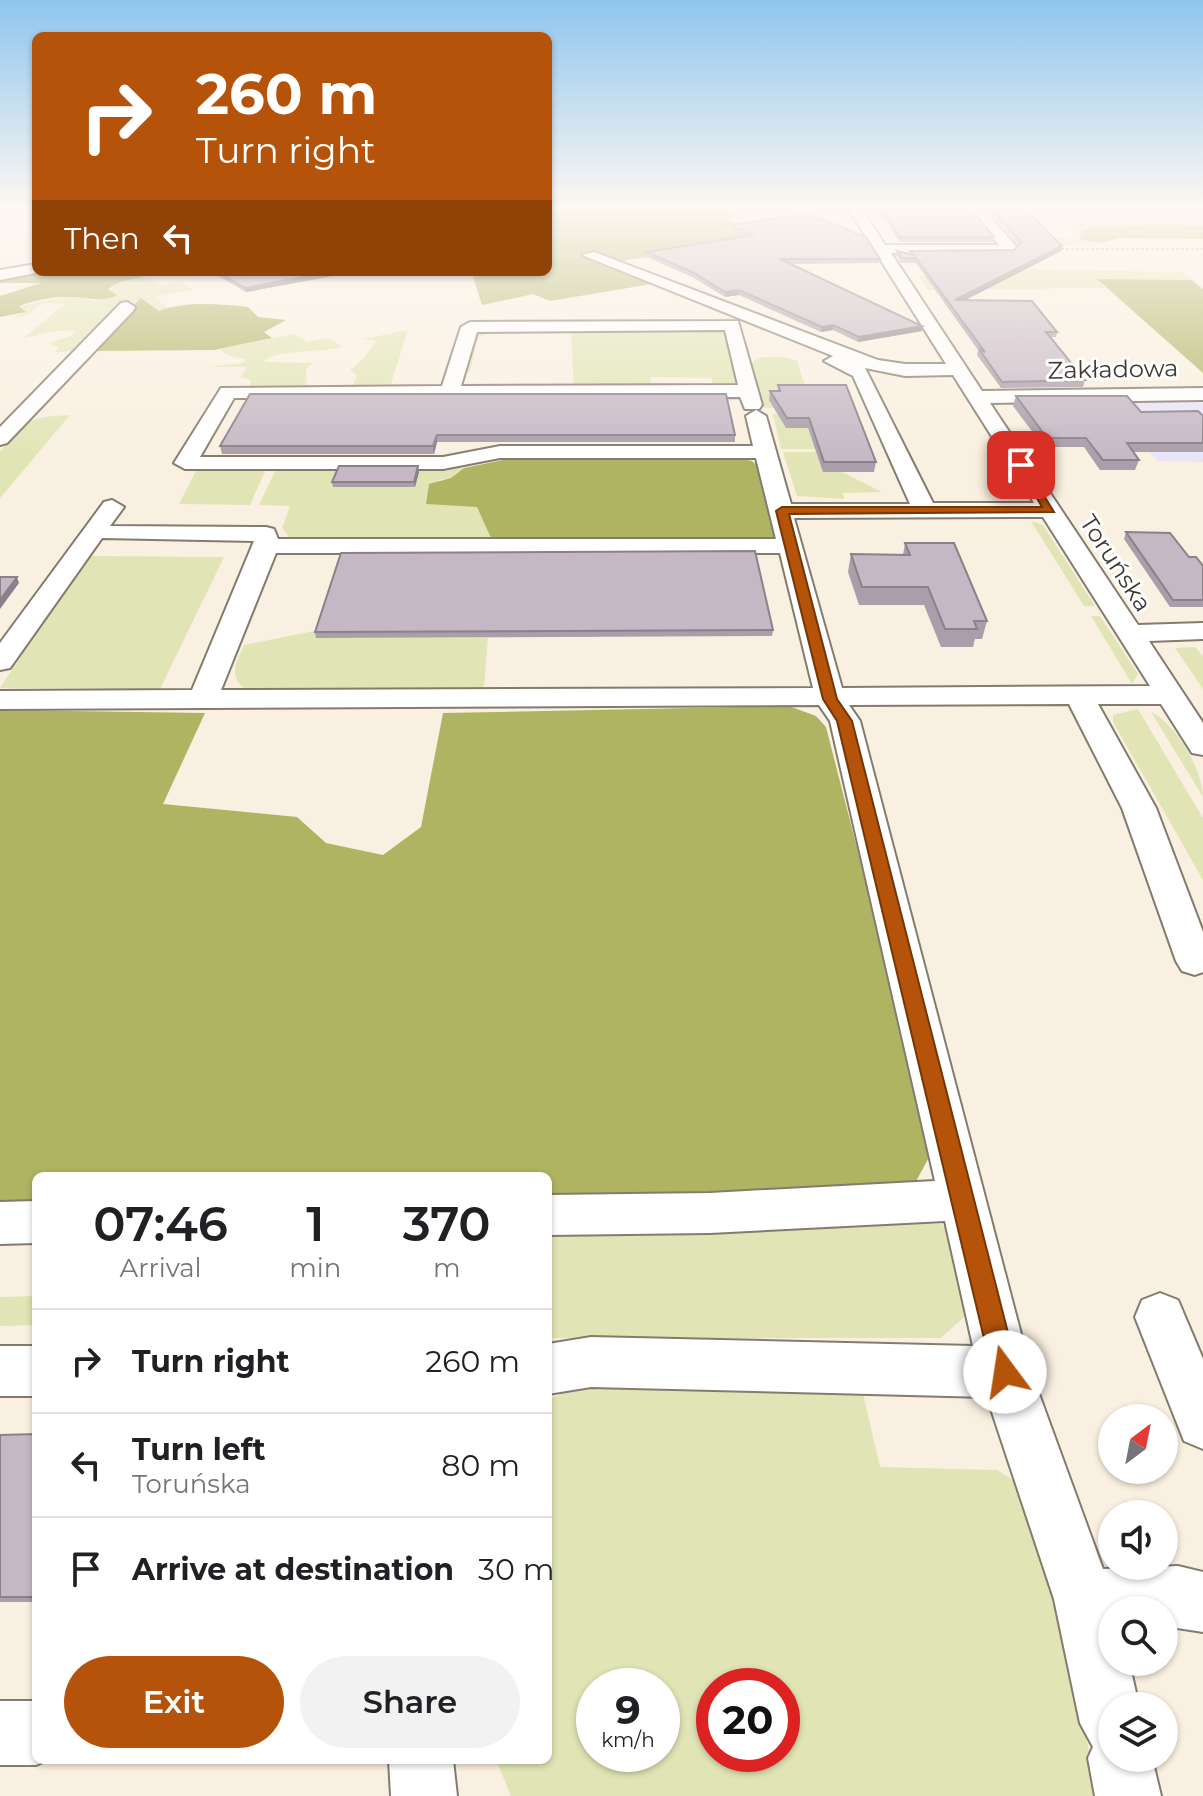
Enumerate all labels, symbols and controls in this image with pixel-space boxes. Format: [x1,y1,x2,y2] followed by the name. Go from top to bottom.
[196,60,377,128] text: 260 m
[64,64,168,168] icon: right
[196,128,376,172] text: Turn right
[156,216,200,260] icon: left
[64,220,140,257] text: Then
[1047,353,1179,385] street label: Zakładowa
[987,431,1055,499] pin
[999,443,1043,487] icon: arrive
[1074,509,1158,617] street label: Toruńska
[93,1195,228,1253] text: 07:46
[306,1195,324,1253] text: 1
[403,1195,491,1253] text: 370
[120,1252,202,1284] text: Arrival
[289,1252,341,1284] text: min
[433,1252,460,1284] text: m
[963,1330,1047,1414] position arrow
[64,1339,108,1383] icon: right
[132,1343,289,1380] text: Turn right
[425,1343,520,1380] text: 260 m
[1098,1404,1178,1484] north arrow
[1098,1404,1178,1772] map controls
[132,1431,265,1468] text: Turn left
[64,1443,108,1487] icon: left
[441,1447,520,1484] text: 80 m
[132,1468,251,1500] text: Toruńska
[1098,1500,1178,1580] button: sound
[64,1547,108,1591] icon: arrive
[132,1551,454,1588] text: Arrive at destination
[478,1551,555,1588] text: 30 m
[1098,1596,1178,1676] button: search
[64,1656,284,1748] button: Exit
[300,1656,520,1748] button: Share
[696,1668,800,1772] speed limit sign: 20
[615,1685,641,1734] text: 9
[1098,1692,1178,1772] button: layers
[601,1728,655,1752] text: km/h

